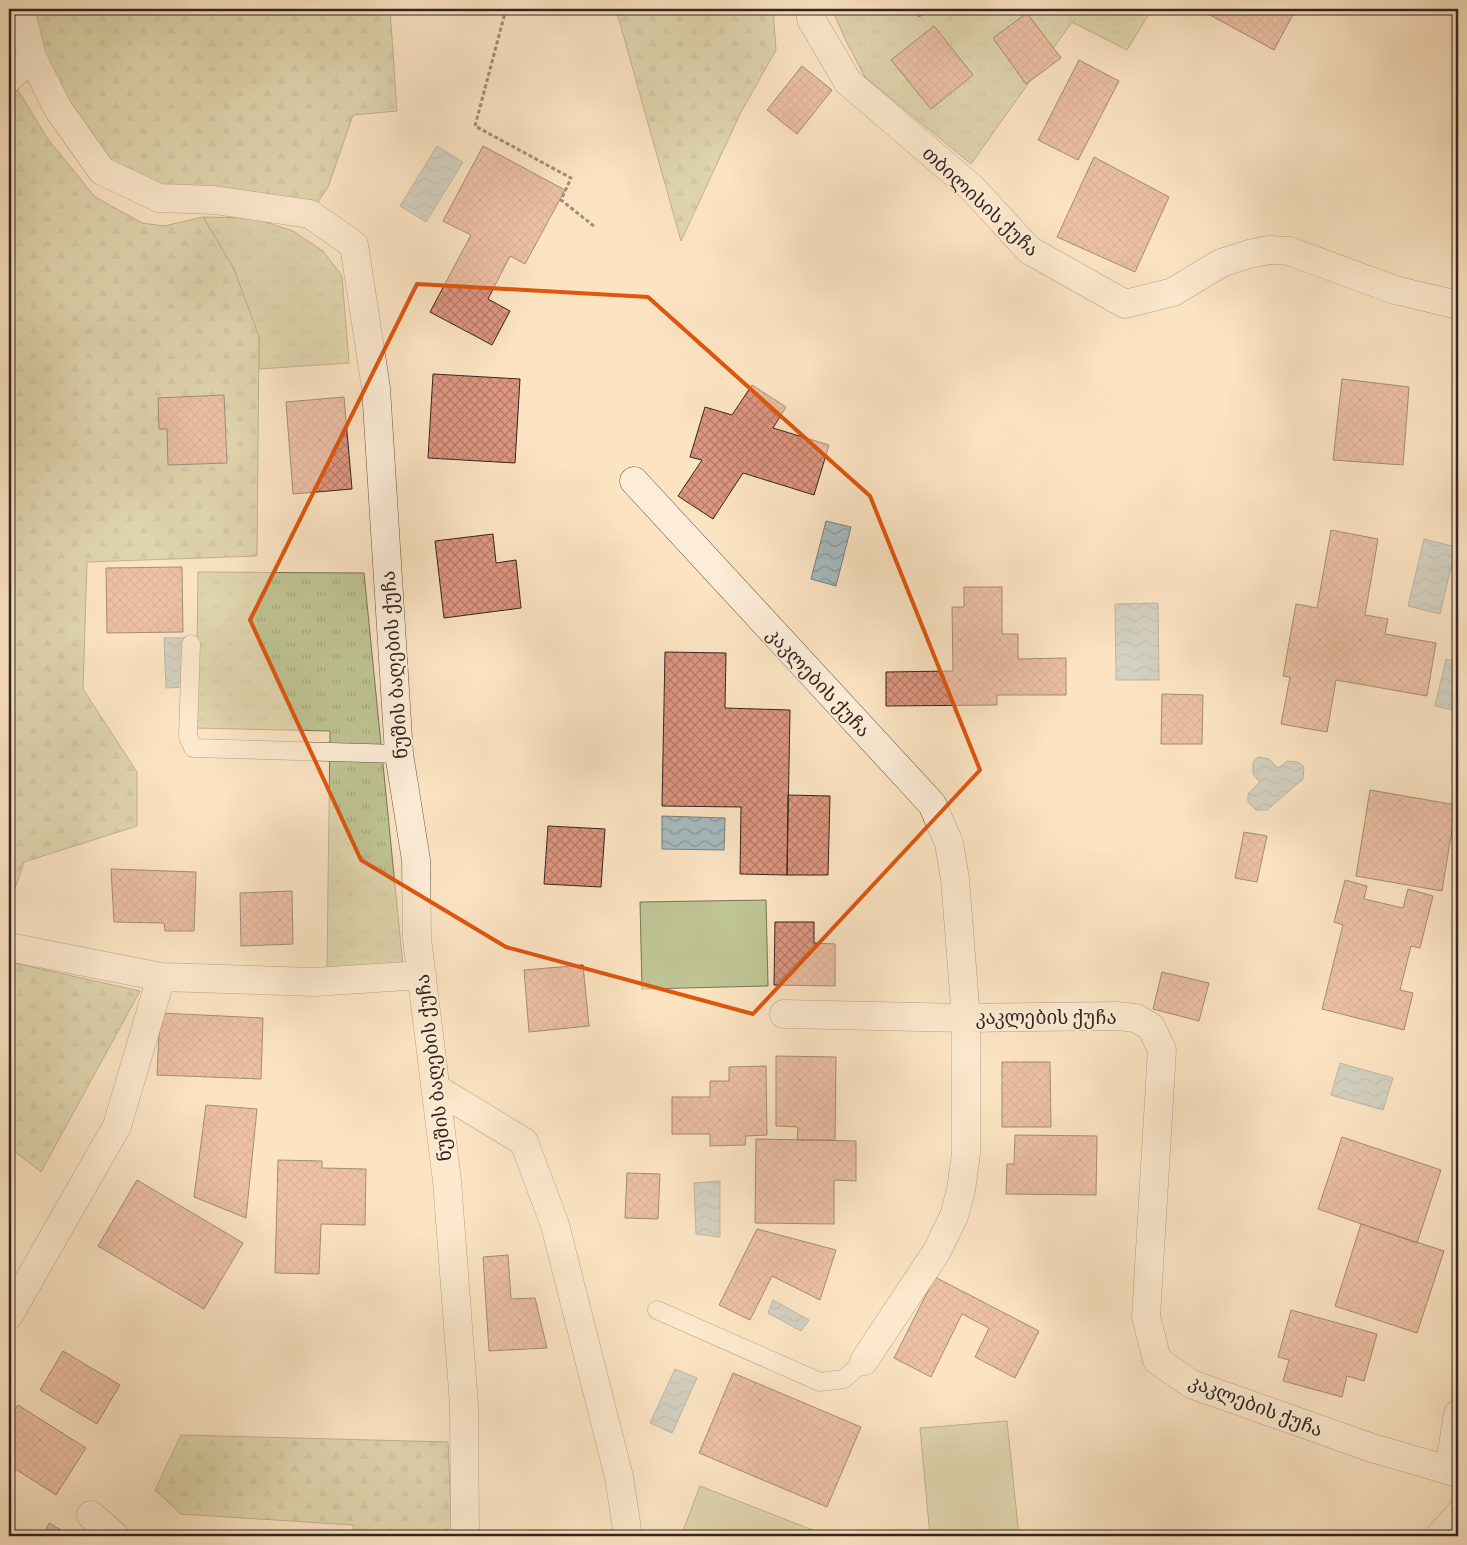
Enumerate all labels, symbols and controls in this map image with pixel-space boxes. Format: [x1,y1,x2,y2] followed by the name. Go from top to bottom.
[915,142,1044,264] street label: თბილისის ქუჩა
[376,570,417,760] street label: ნუშის ბაღების ქუჩა
[759,623,875,745] street label: კაკლების ქუჩა
[411,972,460,1163] street label: ნუშის ბაღების ქუჩა
[975,1006,1117,1033] street label: კაკლების ქუჩა
[1184,1369,1326,1445] street label: კაკლების ქუჩა

